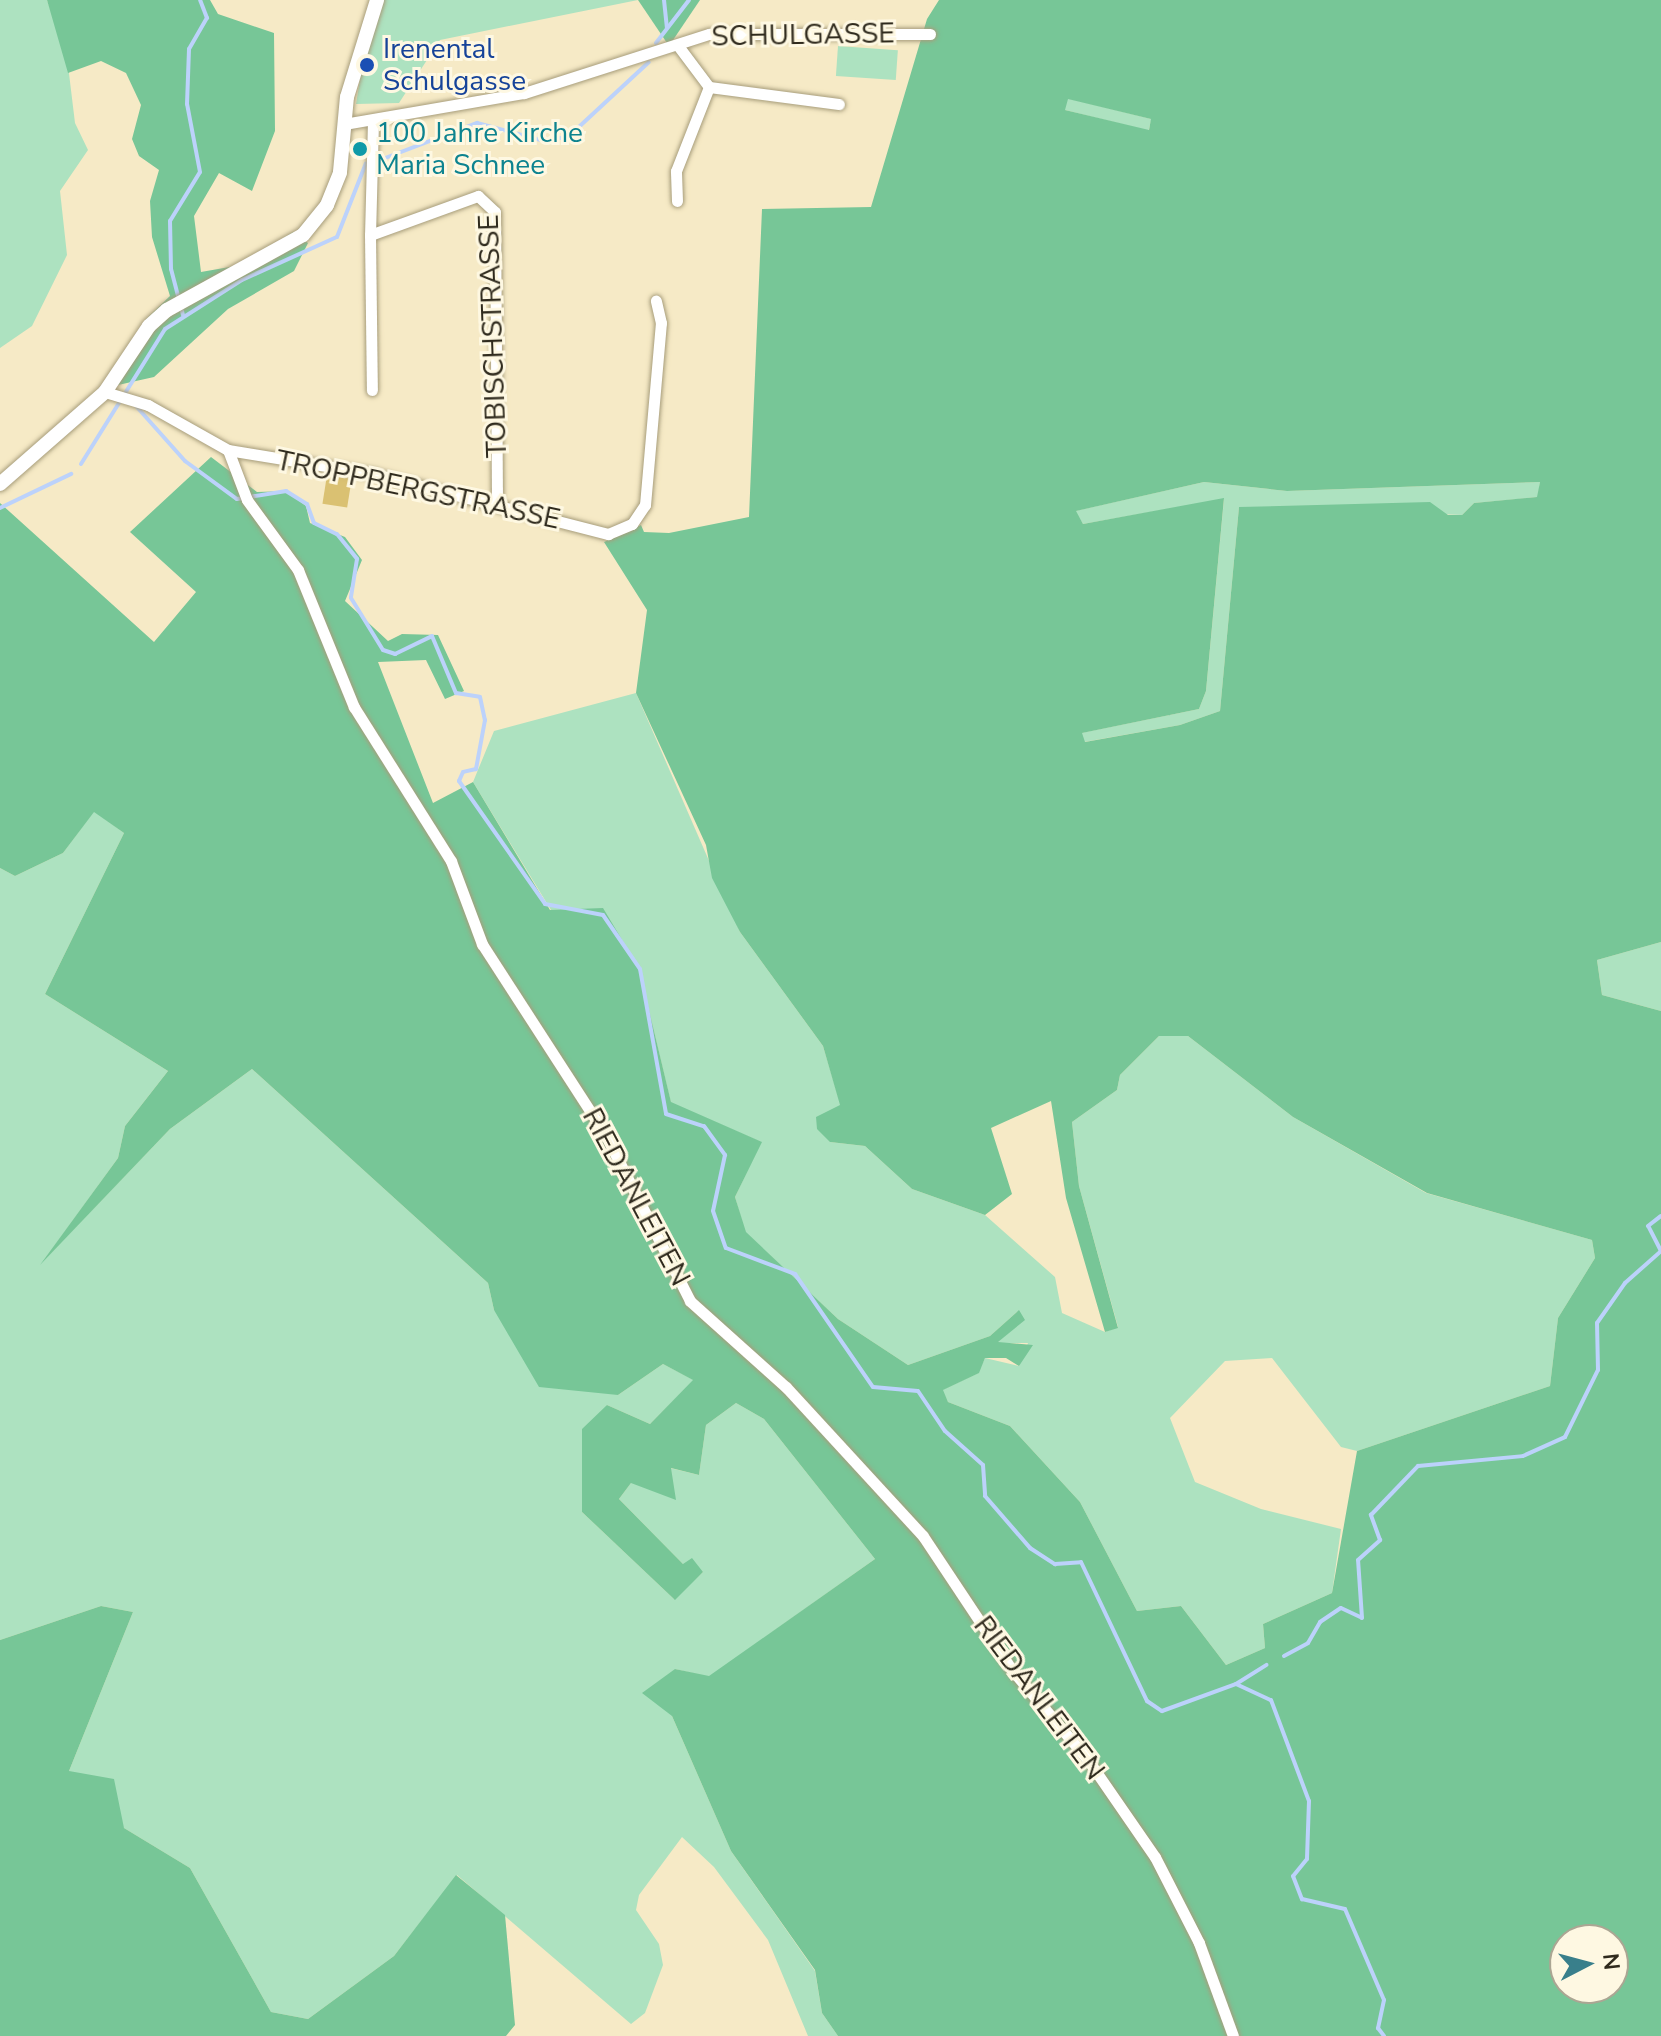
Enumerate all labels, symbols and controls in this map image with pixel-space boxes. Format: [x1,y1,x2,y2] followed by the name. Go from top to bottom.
[711,17,895,53] street label: SCHULGASSE
[383,32,526,98] place label: Irenental Schulgasse
[358,56,376,74] marker: Irenental Schulgasse
[376,116,583,182] place label: 100 Jahre Kirche Maria Schnee
[351,140,369,158] marker: 100 Jahre Kirche Maria Schnee
[472,214,514,458] street label: TOBISCHSTRASSE
[273,443,563,537] street label: TROPPBERGSTRASSE
[575,1102,697,1292] street label: RIEDANLEITEN
[966,1609,1112,1787] street label: RIEDANLEITEN
[1549,1924,1629,2004] north arrow
[1595,1952,1627,1971] text: N

